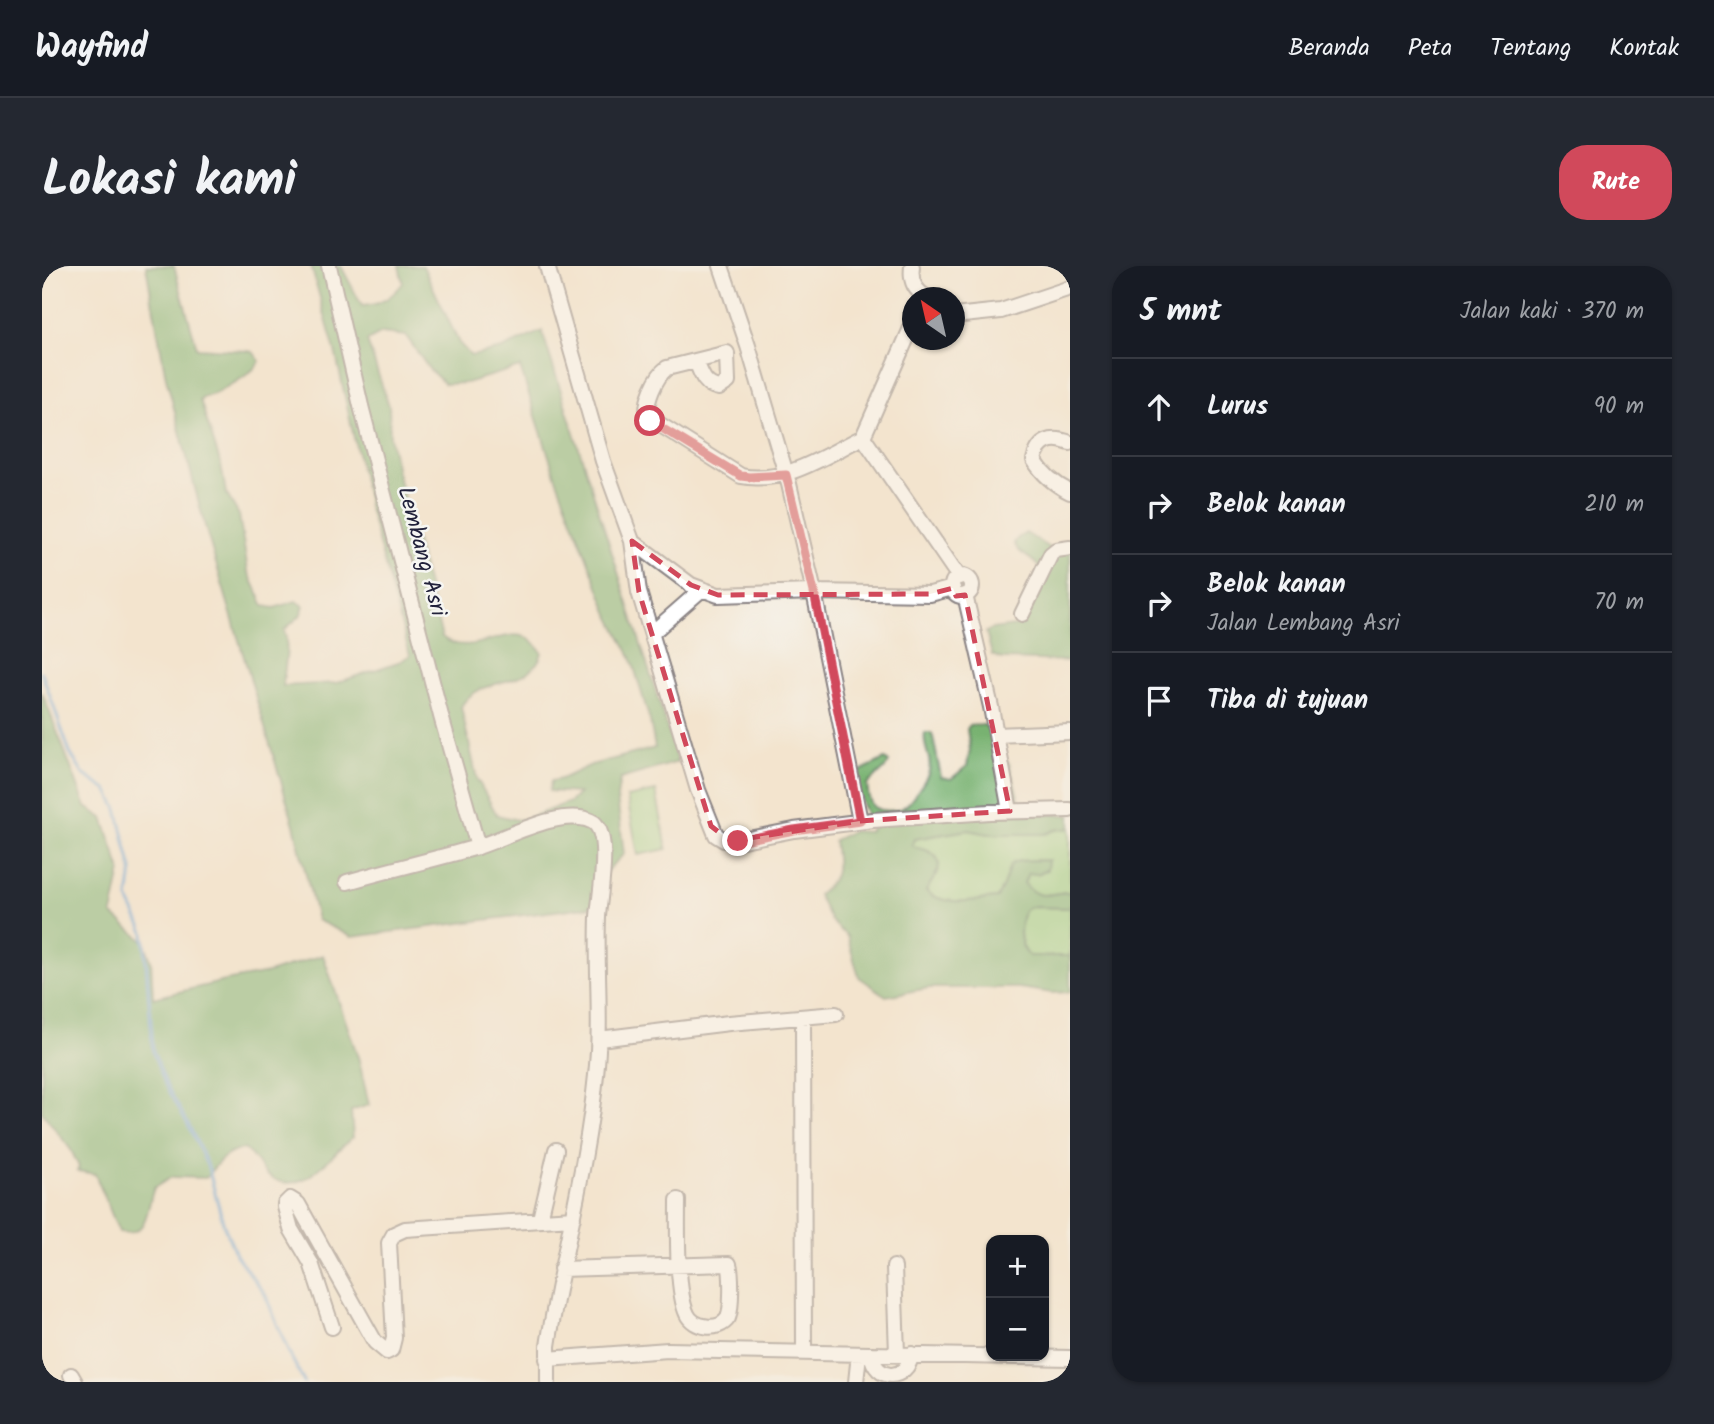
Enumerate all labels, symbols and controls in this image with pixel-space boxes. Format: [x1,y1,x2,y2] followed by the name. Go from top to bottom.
[35,22,148,75] text: Wayfind
[1288,29,1370,68] text: Beranda
[1408,29,1452,68] text: Peta
[1490,29,1571,68] text: Tentang
[1609,29,1679,68] text: Kontak
[42,143,297,221] text: Lokasi kami
[1559,145,1672,220] button: Rute
[902,287,965,350] north arrow
[1140,288,1221,336] text: 5 mnt
[1460,294,1644,330] text: Jalan kaki · 370 m
[1207,386,1268,428] text: Lurus
[1140,388,1178,426] icon: ahead
[1594,389,1644,425] text: 90 m
[634,405,665,436] route start
[386,482,456,622] street label: Lembang Asri
[1207,484,1346,526] text: Belok kanan
[1140,486,1178,524] icon: right
[1584,487,1644,523] text: 210 m
[1207,564,1346,606] text: Belok kanan
[1140,584,1178,622] icon: right
[1594,585,1644,621] text: 70 m
[1207,606,1400,642] text: Jalan Lembang Asri
[1207,680,1368,722] text: Tiba di tujuan
[1140,682,1178,720] icon: arrive
[722,825,753,856] route end
[986,1235,1049,1361] map controls
[986,1235,1049,1298] button: +
[986,1298,1049,1361] button: −

